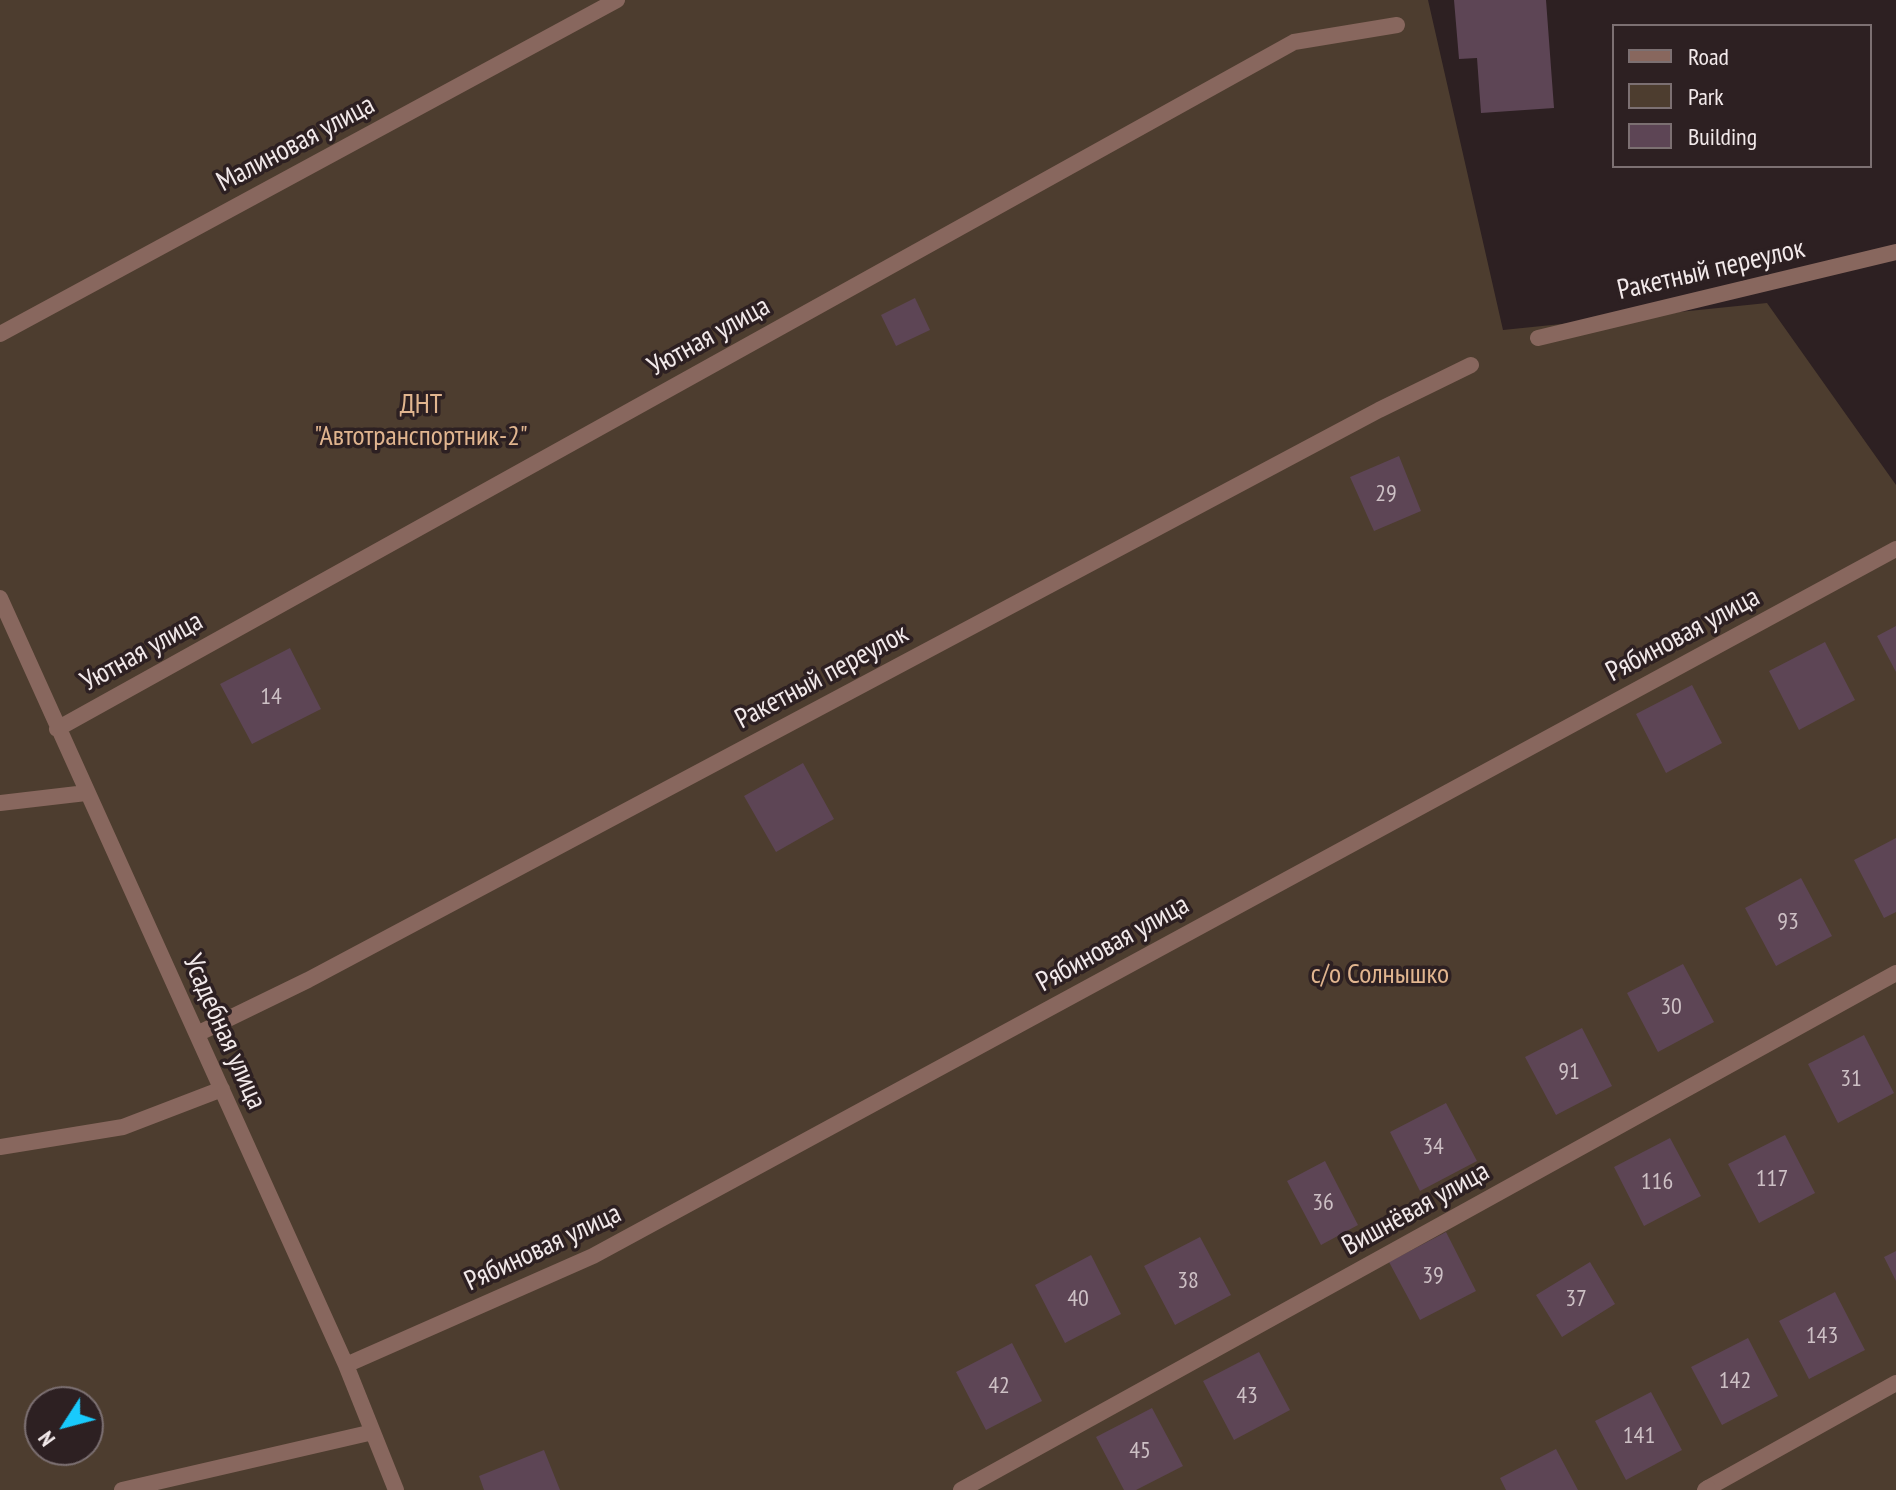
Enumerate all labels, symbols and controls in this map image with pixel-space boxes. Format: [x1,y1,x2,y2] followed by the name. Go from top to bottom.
[1612,24,1872,168] legend
[1688,41,1729,72] text: Road
[1688,81,1724,112] text: Park
[211,88,381,200] street label: Малиновая улица
[1688,121,1757,152] text: Building
[1614,232,1808,308] street label: Ракетный переулок
[642,290,776,384] street label: Уютная улица
[314,388,528,454] park label: ДНТ "Автотранспортник-2"
[1375,480,1397,508] house number: 29
[1601,581,1765,689] street label: Рябиновая улица
[75,605,209,699] street label: Уютная улица
[730,617,914,737] street label: Ракетный переулок
[260,683,282,711] house number: 14
[1031,888,1195,1000] street label: Рябиновая улица
[1777,908,1799,936] house number: 93
[175,949,273,1115] street label: Усадебная улица
[1311,958,1449,992] park label: с/о Солнышко
[1660,993,1682,1021] house number: 30
[1558,1058,1580,1086] house number: 91
[1840,1065,1862,1093] house number: 31
[1422,1133,1444,1161] house number: 34
[1337,1155,1495,1263] street label: Вишнёвая улица
[1756,1165,1788,1193] house number: 117
[1641,1168,1673,1196] house number: 116
[1312,1189,1334,1217] house number: 36
[459,1197,627,1299] street label: Рябиновая улица
[1422,1262,1444,1290] house number: 39
[1177,1267,1199,1295] house number: 38
[1067,1285,1089,1313] house number: 40
[1565,1285,1587,1313] house number: 37
[1806,1322,1838,1350] house number: 143
[1719,1367,1751,1395] house number: 142
[988,1372,1010,1400] house number: 42
[1236,1382,1258,1410] house number: 43
[24,1386,104,1466] north arrow
[1623,1422,1655,1450] house number: 141
[31,1426,61,1452] text: N
[1129,1437,1151,1465] house number: 45

